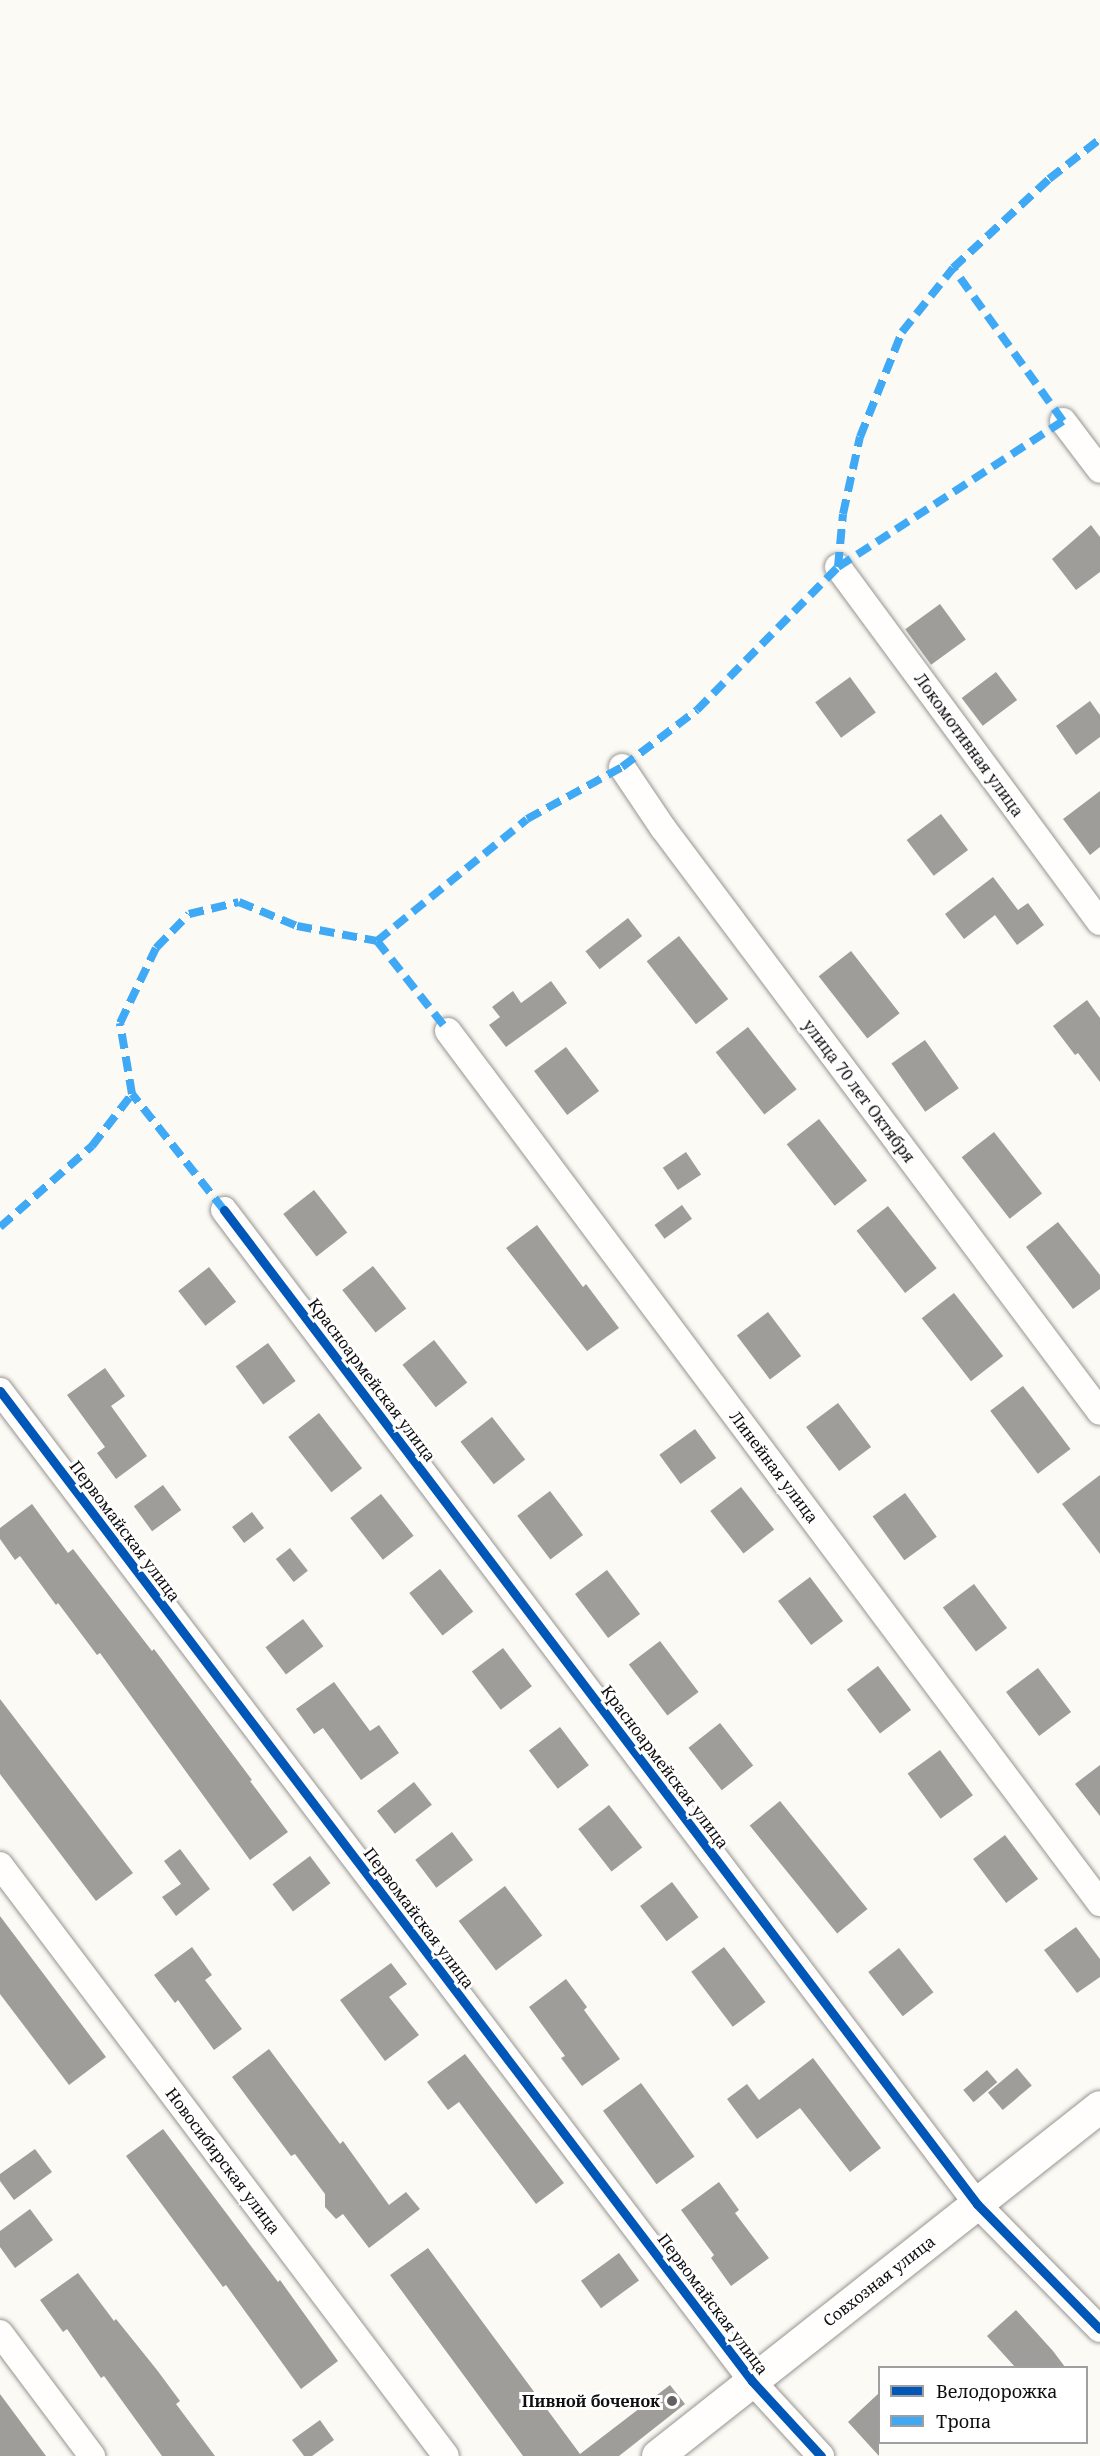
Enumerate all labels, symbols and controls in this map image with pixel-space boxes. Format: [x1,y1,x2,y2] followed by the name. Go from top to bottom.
[910,669,1028,821] street label: Локомотивная улица
[799,1016,919,1166] street label: улица 70 лет Октября
[304,1295,440,1465] street label: Красноармейская улица
[726,1407,822,1527] street label: Линейная улица
[66,1457,184,1605] street label: Первомайская улица
[597,1682,733,1852] street label: Красноармейская улица
[360,1844,478,1992] street label: Первомайская улица
[162,2084,284,2238] street label: Новосибирская улица
[654,2230,772,2378] street label: Первомайская улица
[819,2231,939,2331] street label: Совхозная улица
[878,2366,1088,2444] legend
[936,2379,1058,2403] text: Велодорожка
[522,2391,660,2411] place label: Пивной боченок
[665,2394,679,2408] marker: Пивной боченок
[936,2409,991,2433] text: Тропа

